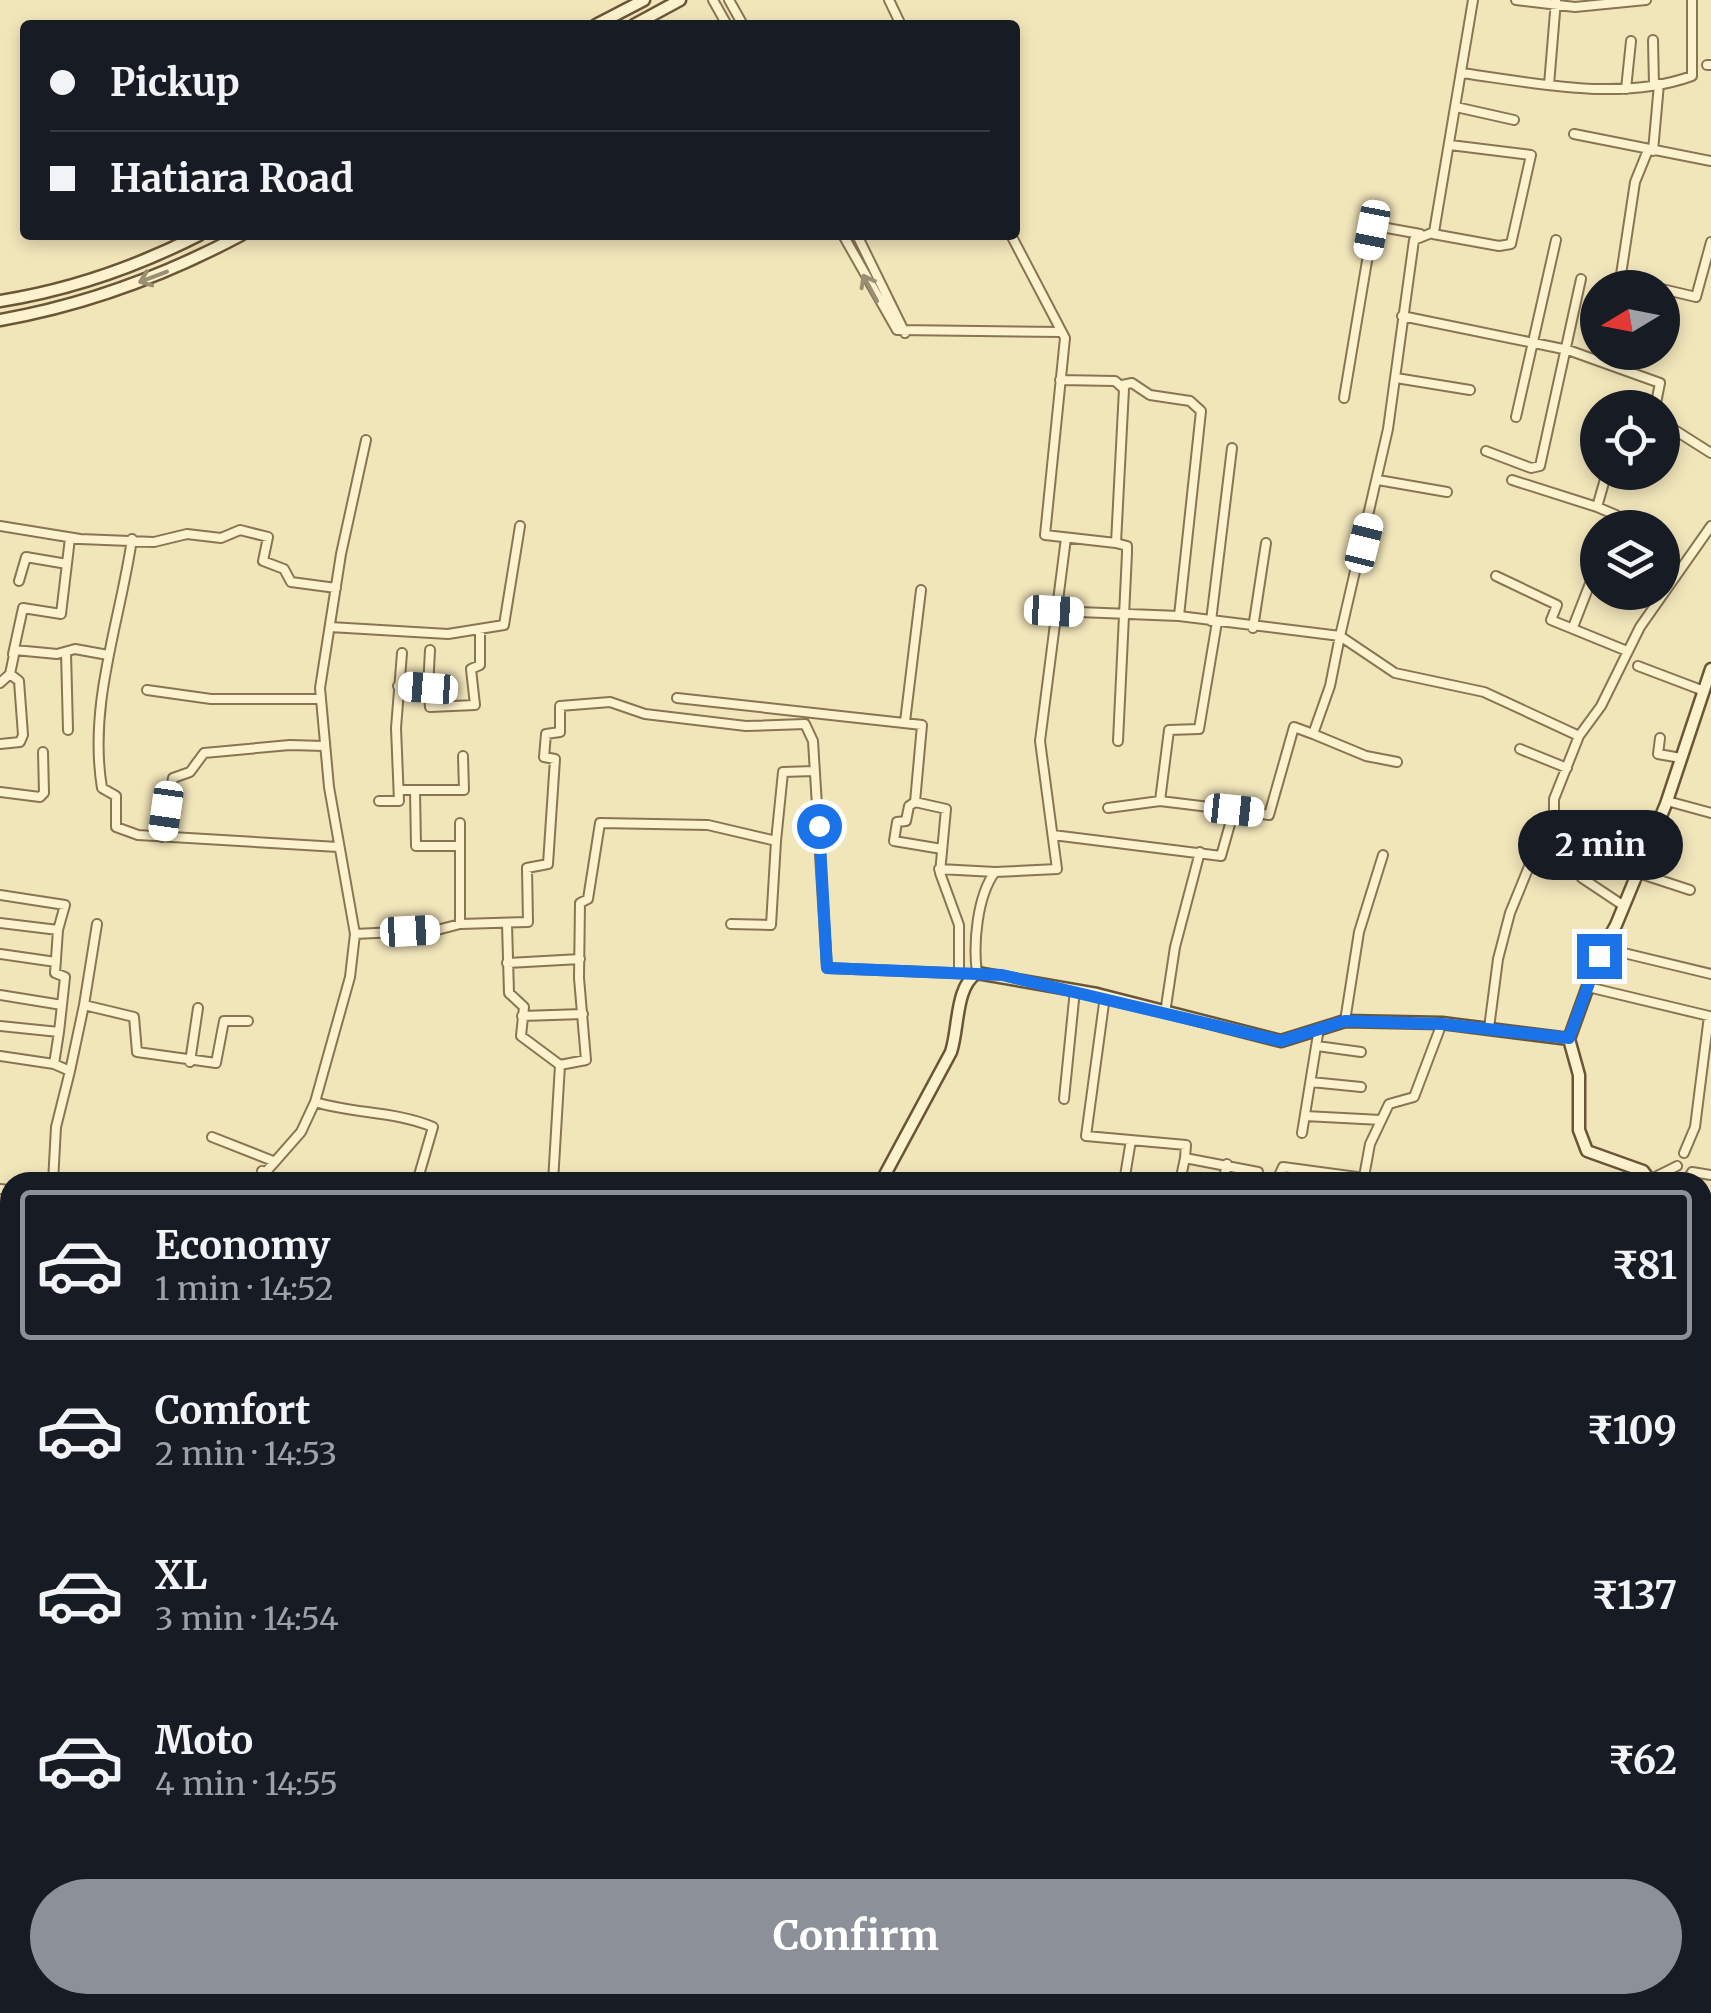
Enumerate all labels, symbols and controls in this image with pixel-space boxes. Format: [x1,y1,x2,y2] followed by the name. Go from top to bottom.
[110,59,240,106] text: Pickup
[110,155,354,202] text: Hatiara Road
[1352,198,1392,262] car
[138,270,169,288] one-way arrow
[1580,270,1680,370] north arrow
[1580,270,1680,610] map controls
[860,273,880,303] one-way arrow
[1580,390,1680,490] button: locate
[1342,510,1386,576] car
[1580,510,1680,610] button: layers
[1023,594,1085,628] car
[397,671,459,705] car
[147,779,185,843] car
[1203,792,1265,828] car
[797,804,842,849] route start
[1516,811,1682,881] callout: 2 min
[1555,825,1646,865] text: 2 min
[379,914,441,948] car
[1577,934,1622,979] route end
[35,1220,125,1310] icon: car
[155,1222,330,1269] text: Economy
[1612,1242,1677,1289] text: ₹81
[155,1269,333,1309] text: 1 min · 14:52
[35,1385,125,1475] icon: car
[155,1387,311,1434] text: Comfort
[1587,1407,1677,1454] text: ₹109
[155,1434,337,1474] text: 2 min · 14:53
[35,1550,125,1640] icon: car
[155,1552,207,1599] text: XL
[1591,1572,1677,1619] text: ₹137
[155,1599,339,1639] text: 3 min · 14:54
[35,1715,125,1805] icon: car
[155,1717,253,1764] text: Moto
[1608,1737,1677,1784] text: ₹62
[155,1764,338,1804] text: 4 min · 14:55
[30,1879,1682,1994] button: Confirm

